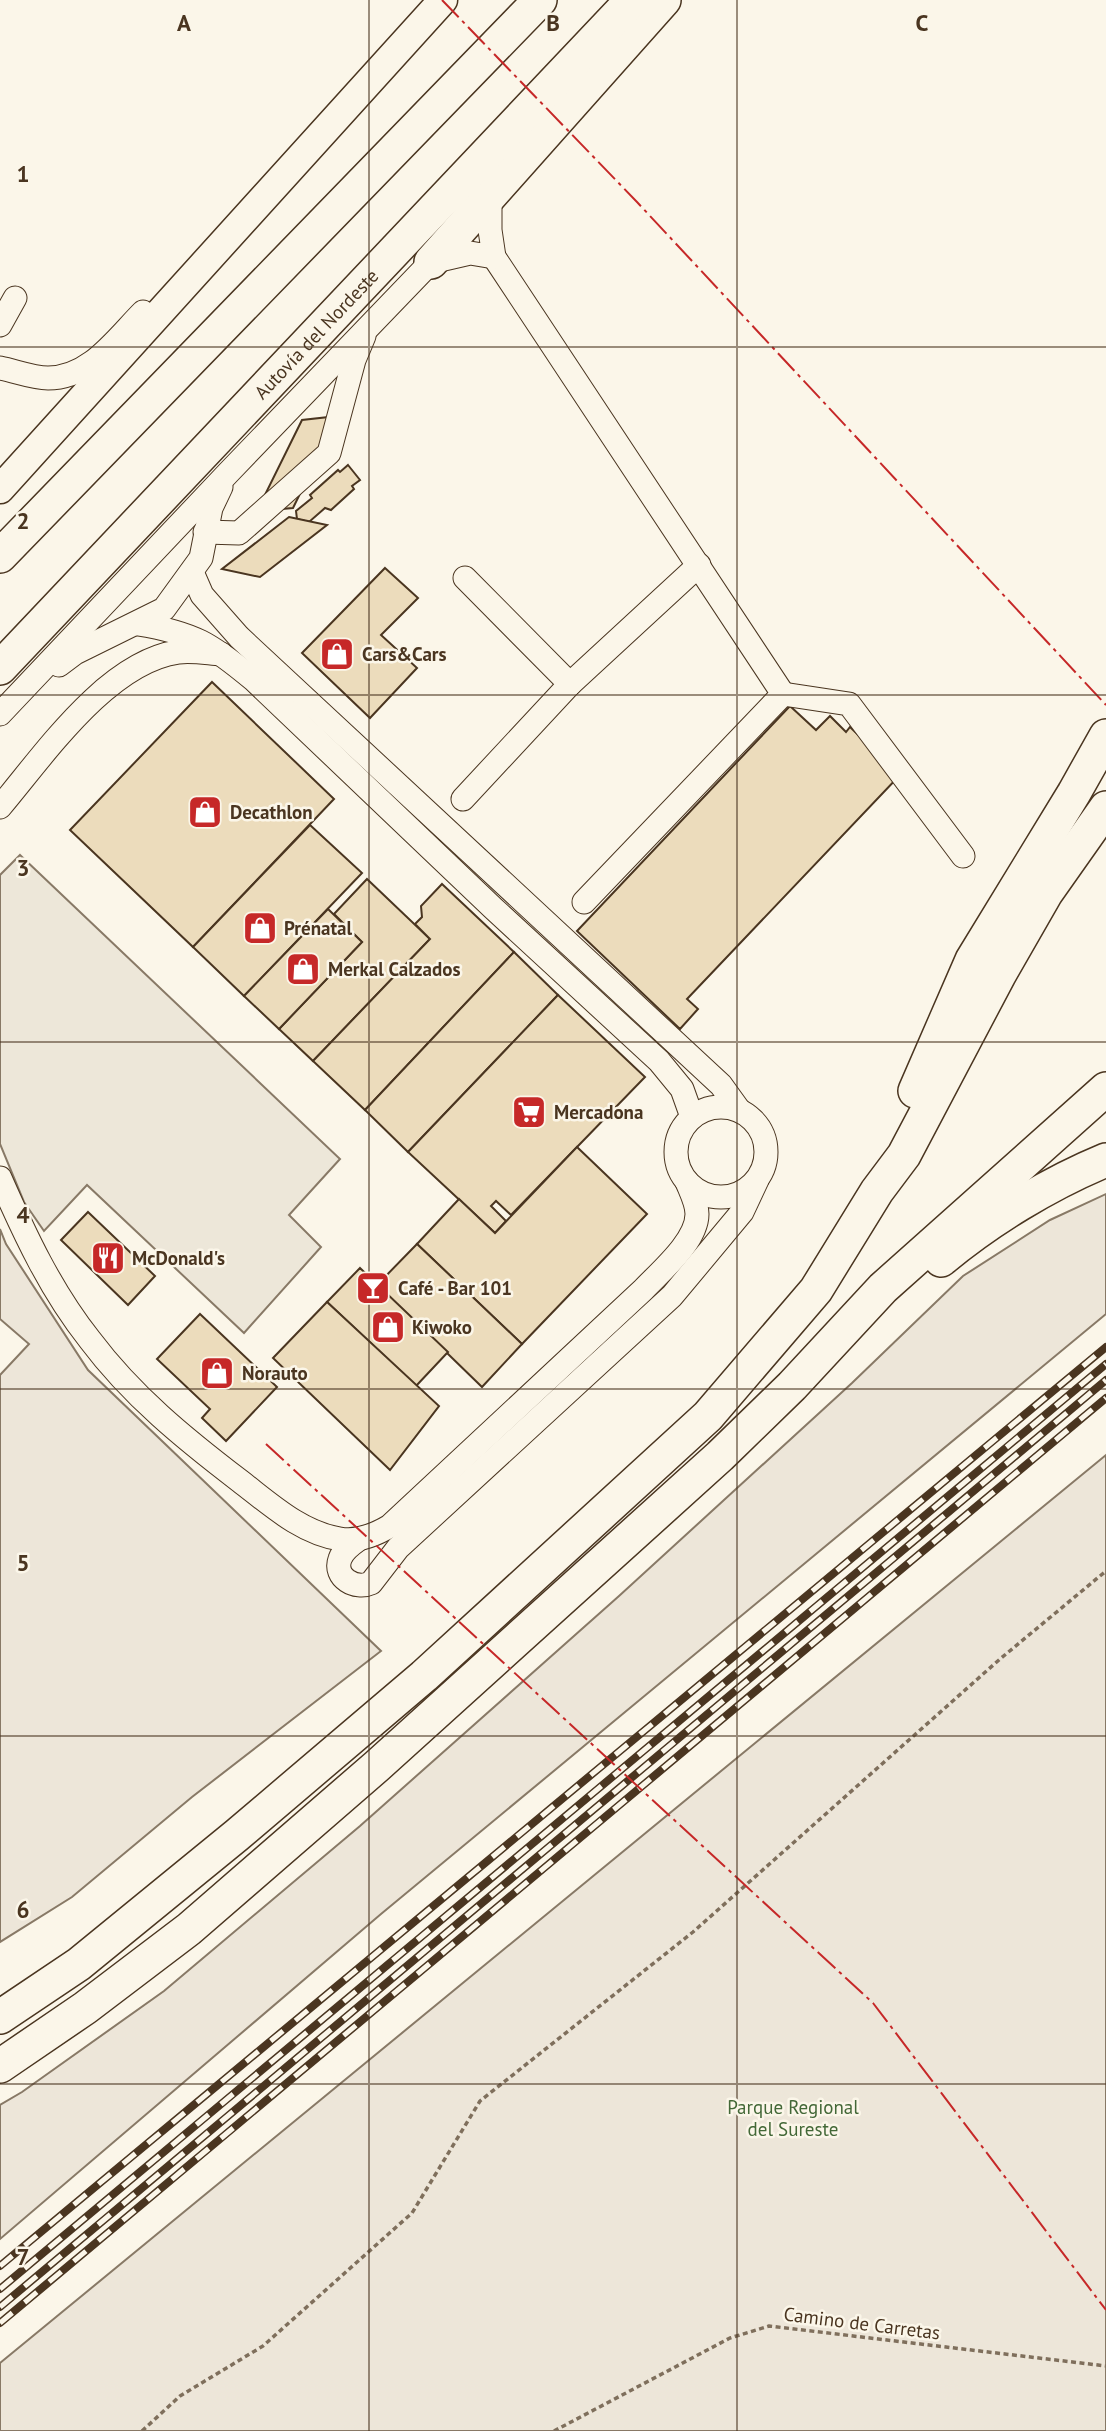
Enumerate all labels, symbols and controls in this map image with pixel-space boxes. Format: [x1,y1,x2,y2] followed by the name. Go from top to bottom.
[177,8,191,37] text: A
[546,8,560,37] text: B
[916,8,929,37] text: C
[16,159,30,188] text: 1
[249,264,383,404] street label: Autovía del Nordeste
[16,506,30,535] text: 2
[318,635,356,673] shop icon: Cars&Cars
[362,642,447,666] place label: Cars&Cars
[186,793,224,831] shop icon: Decathlon
[230,800,313,824] place label: Decathlon
[16,853,30,882] text: 3
[241,909,279,947] shop icon: Prénatal
[284,916,352,940] place label: Prénatal
[284,950,322,988] shop icon: Merkal Calzados
[328,957,460,981] place label: Merkal Calzados
[510,1093,548,1131] supermarket icon: Mercadona
[554,1100,643,1124] place label: Mercadona
[16,1200,30,1229] text: 4
[89,1239,127,1277] restaurant icon: McDonald's
[132,1246,225,1270] place label: McDonald's
[354,1269,392,1307] bar icon: Café - Bar 101
[398,1276,512,1300] place label: Café - Bar 101
[369,1308,407,1346] shop icon: Kiwoko
[412,1315,472,1339] place label: Kiwoko
[198,1354,236,1392] shop icon: Norauto
[242,1361,308,1385] place label: Norauto
[16,1548,30,1577] text: 5
[16,1895,30,1924] text: 6
[727,2095,859,2141] park label: Parque Regional del Sureste
[16,2242,30,2271] text: 7
[782,2301,942,2345] street label: Camino de Carretas

